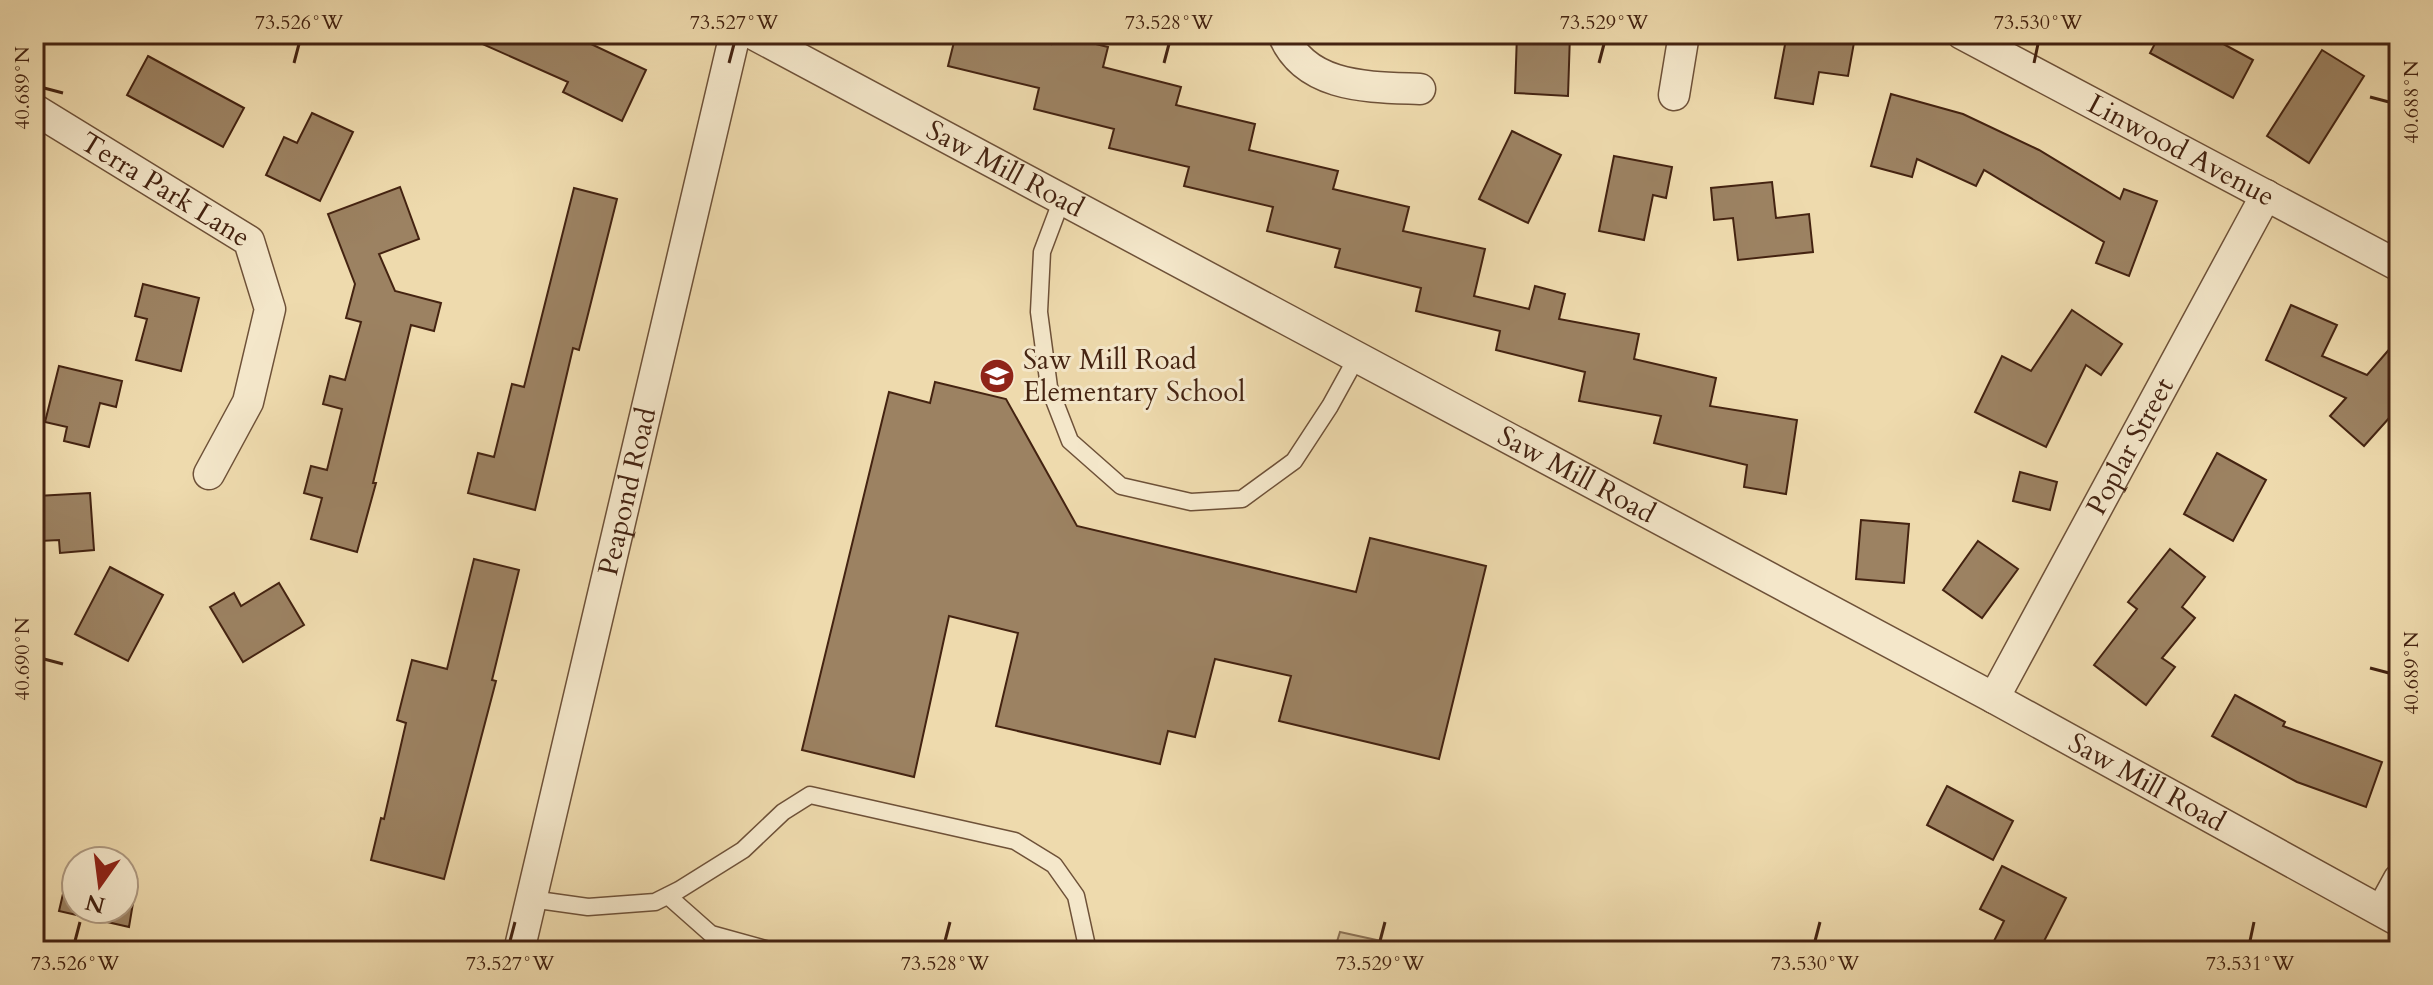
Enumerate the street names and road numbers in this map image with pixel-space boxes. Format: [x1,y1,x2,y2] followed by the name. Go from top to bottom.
[2081,85,2281,216] street label: Linwood Avenue
[920,111,1091,227] street label: Saw Mill Road
[73,123,257,256] street label: Terra Park Lane
[2077,371,2183,522] street label: Poplar Street
[589,404,665,579] street label: Peapond Road
[1491,417,1662,532] street label: Saw Mill Road
[2062,724,2232,841] street label: Saw Mill Road

